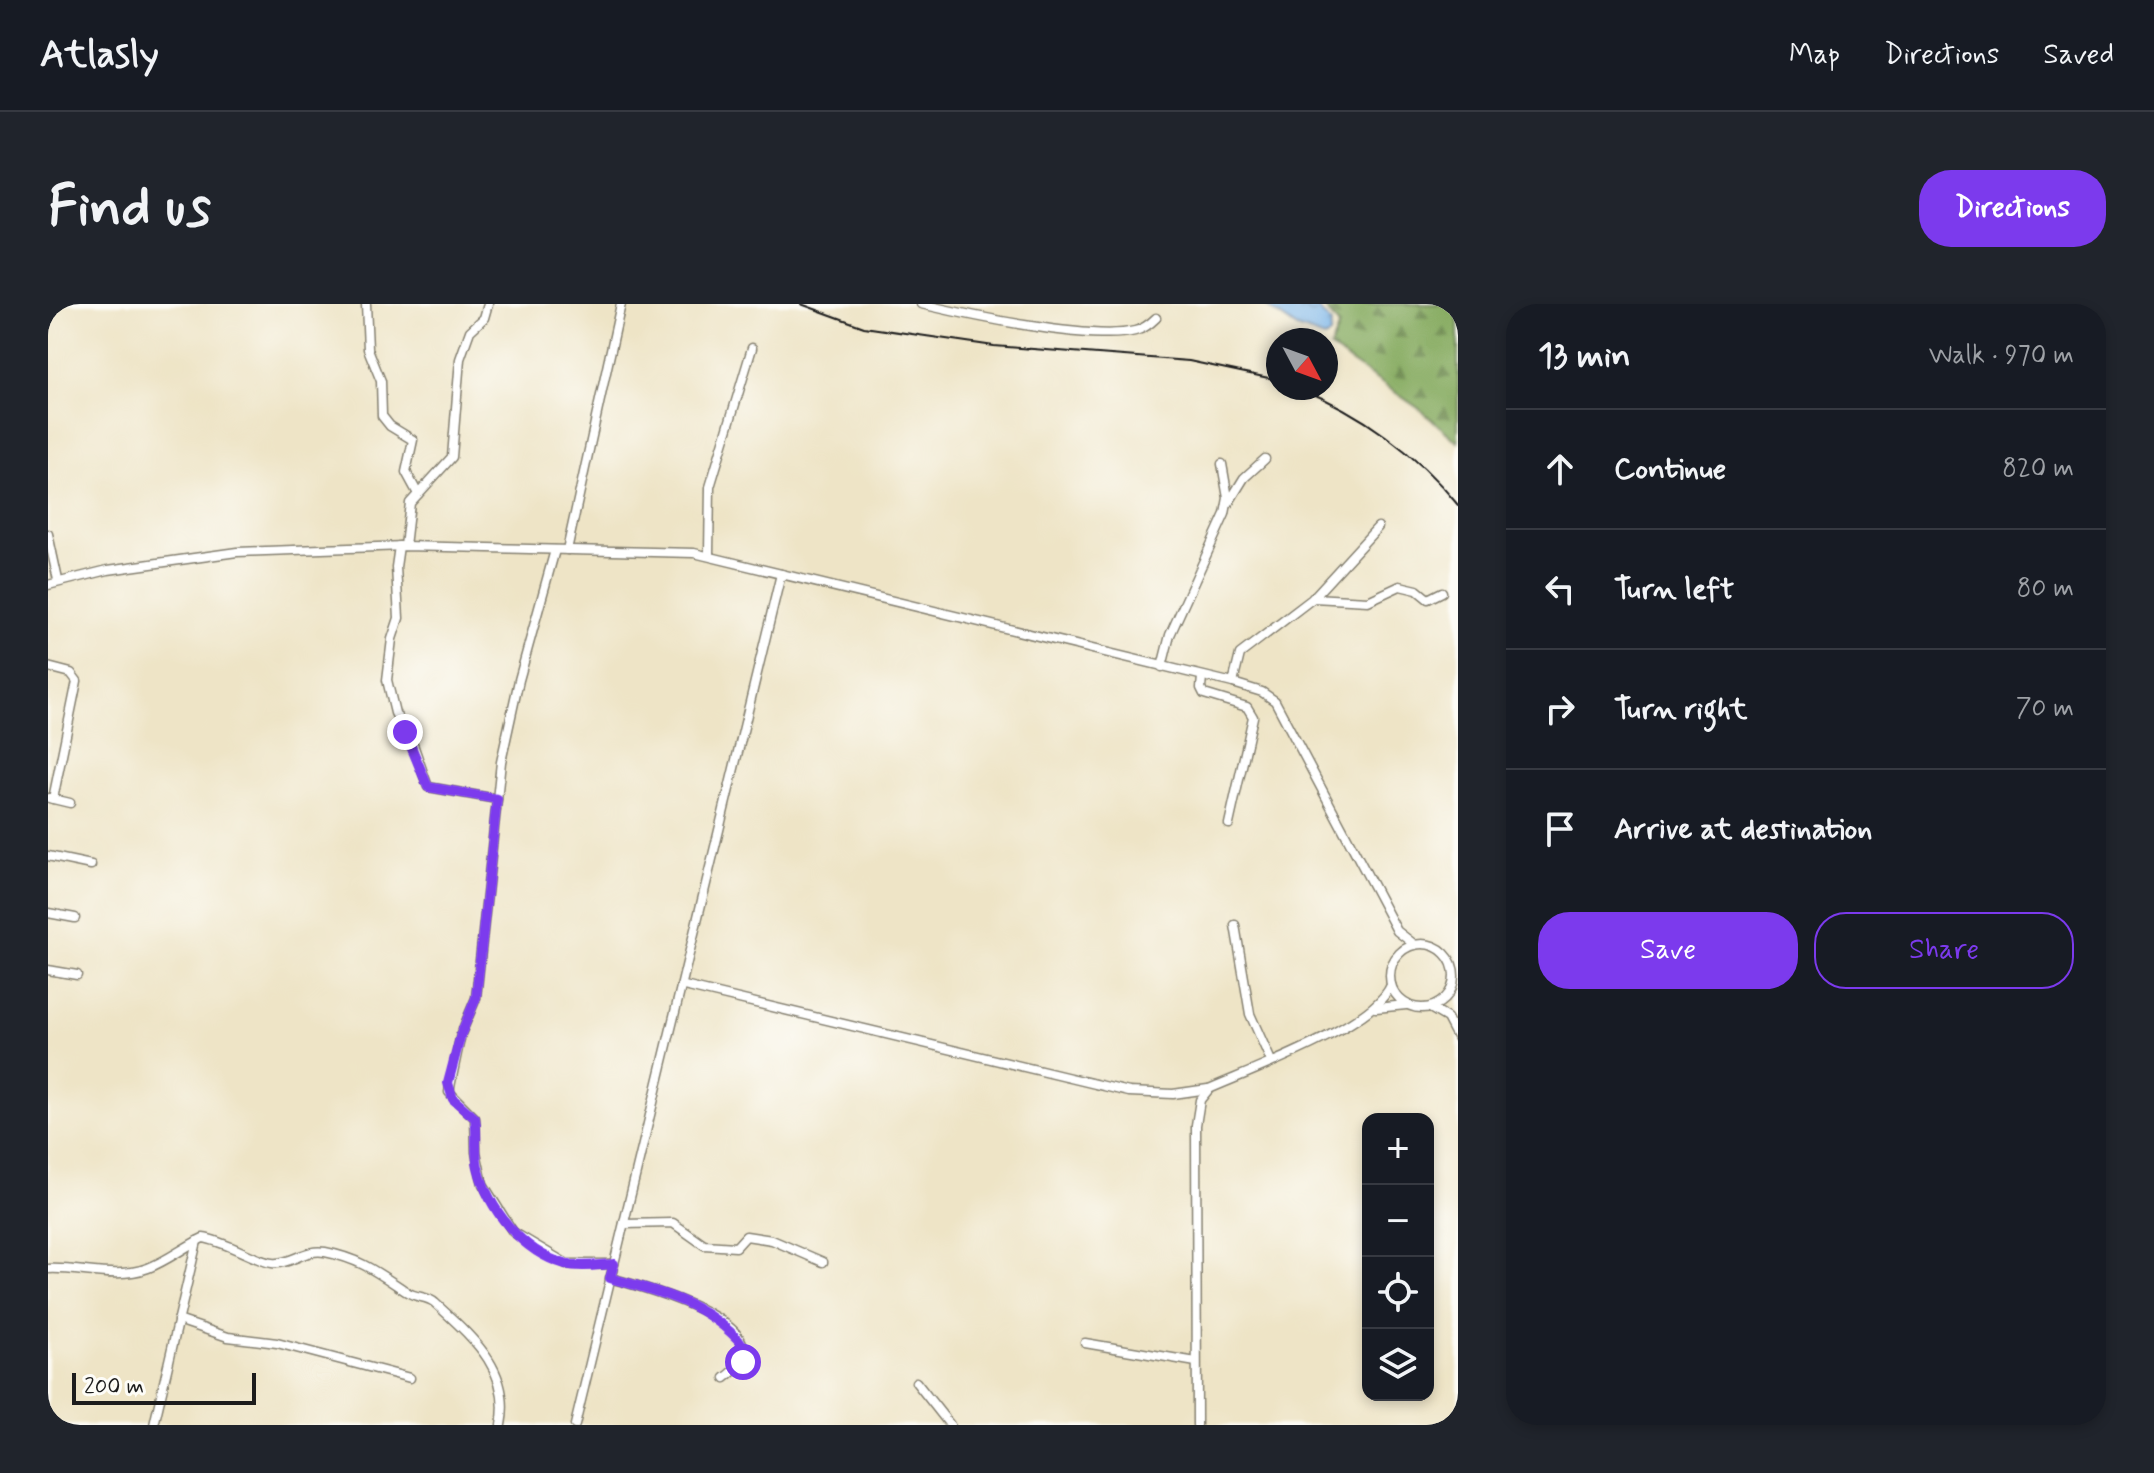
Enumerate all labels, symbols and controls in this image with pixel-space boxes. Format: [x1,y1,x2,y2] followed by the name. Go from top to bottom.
[40,31,159,80] text: Atlasly
[1789,37,1840,74] text: Map
[1884,37,1999,74] text: Directions
[2043,37,2114,74] text: Saved
[1919,170,2106,247] button: Directions
[48,172,211,245] text: Find us
[1266,328,1338,400] north arrow
[1538,334,1631,379] text: 13 min
[1929,339,2074,373] text: Walk · 970 m
[1538,447,1582,491] icon: ahead
[1614,450,1726,489] text: Continue
[2002,452,2074,486] text: 820 m
[1538,567,1582,611] icon: left
[1614,570,1734,609] text: Turn left
[2017,572,2074,606] text: 80 m
[1538,687,1582,731] icon: right
[1614,690,1747,729] text: Turn right
[2016,692,2074,726] text: 70 m
[387,714,423,750] route end
[1538,807,1582,851] icon: arrive
[1614,810,1872,849] text: Arrive at destination
[1538,912,1798,989] button: Save
[1814,912,2074,989] button: Share
[1362,1113,1434,1401] map controls
[1362,1113,1434,1185] button: +
[1362,1185,1434,1257] button: −
[1362,1257,1434,1329] button: locate
[1362,1329,1434,1401] button: layers
[725,1344,761,1380] route start
[72,1369,256,1405] scale bar
[84,1373,144,1401] text: 200 m

